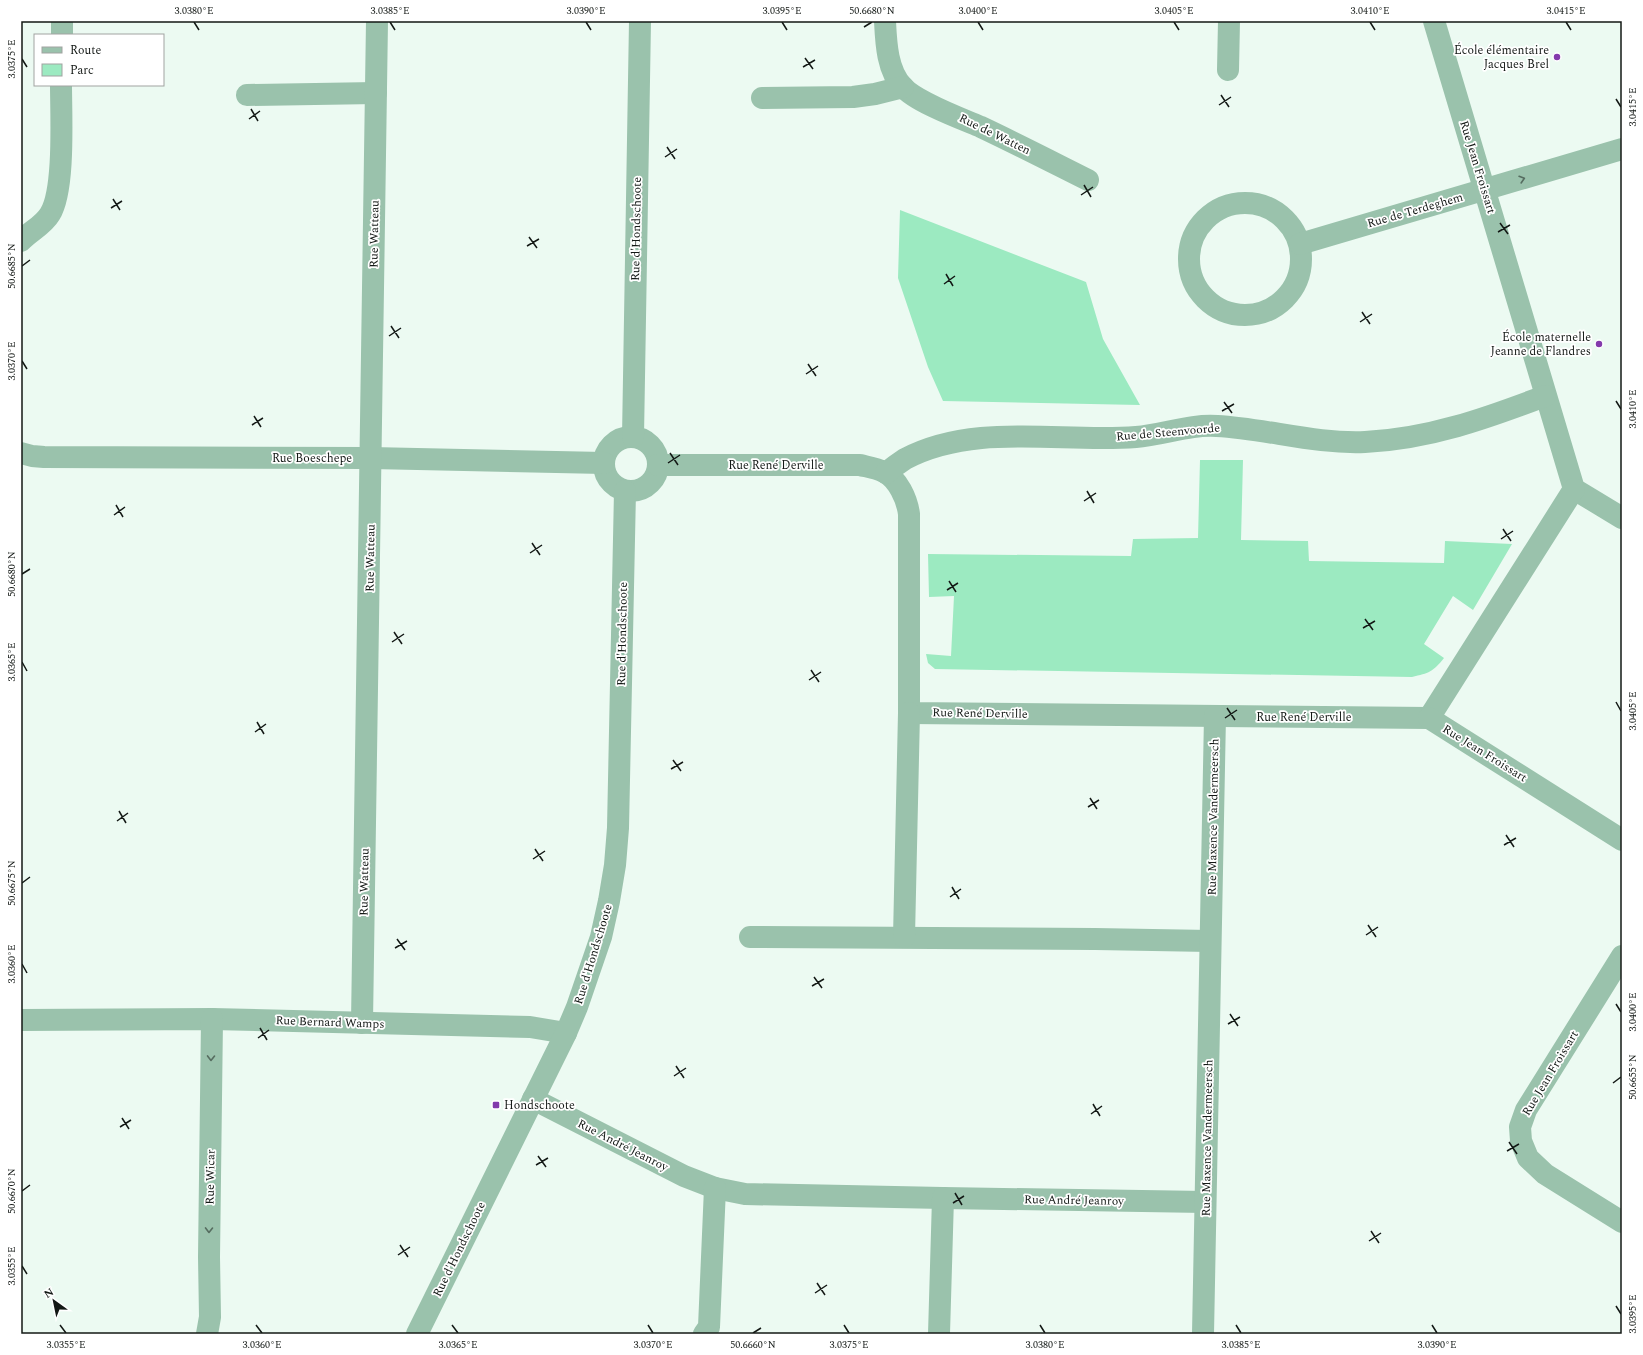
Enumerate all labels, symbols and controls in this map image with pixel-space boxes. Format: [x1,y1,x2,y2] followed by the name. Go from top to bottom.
[174,3,214,19] text: 3.0380°E
[370,3,410,19] text: 3.0385°E
[566,3,606,19] text: 3.0390°E
[762,3,802,19] text: 3.0395°E
[849,3,895,19] text: 50.6680°N
[958,3,998,19] text: 3.0400°E
[1154,3,1194,19] text: 3.0405°E
[1350,3,1390,19] text: 3.0410°E
[1546,3,1586,19] text: 3.0415°E
[34,34,164,86] legend
[4,39,20,79] text: 3.0375°E
[70,41,101,60] text: Route
[1454,41,1549,74] place label: École élémentaire Jacques Brel
[1552,52,1562,62] marker: École élémentaire Jacques Brel
[70,61,94,80] text: Parc
[1625,87,1641,127] text: 3.0415°E
[956,109,1034,160] street label: Rue de Watten
[1454,118,1501,216] street label: Rue Jean Froissart
[1518,175,1525,184] one-way arrow
[626,177,647,281] street label: Rue d'Hondschoote
[1365,188,1465,233] street label: Rue de Terdeghem
[364,200,385,268] street label: Rue Watteau
[4,243,20,289] text: 50.6685°N
[1491,328,1591,361] place label: École maternelle Jeanne de Flandres
[1594,339,1604,349] marker: École maternelle Jeanne de Flandres
[4,341,20,381] text: 3.0370°E
[1625,389,1641,429] text: 3.0410°E
[1115,418,1221,447] street label: Rue de Steenvoorde
[272,449,352,468] street label: Rue Boeschepe
[728,456,824,475] street label: Rue René Derville
[360,524,381,592] street label: Rue Watteau
[4,551,20,597] text: 50.6680°N
[612,582,633,686] street label: Rue d'Hondschoote
[4,642,20,682] text: 3.0365°E
[1625,691,1641,731] text: 3.0405°E
[932,703,1028,724] street label: Rue René Derville
[1256,708,1352,727] street label: Rue René Derville
[1439,720,1531,787] street label: Rue Jean Froissart
[1203,738,1224,896] street label: Rue Maxence Vandermeersch
[354,848,375,916] street label: Rue Watteau
[4,860,20,906] text: 50.6675°N
[569,901,618,1007] street label: Rue d'Hondschoote
[4,944,20,984] text: 3.0360°E
[1625,992,1641,1032] text: 3.0400°E
[275,1011,385,1034] street label: Rue Bernard Wamps
[1517,1027,1583,1120] street label: Rue Jean Froissart
[1625,1054,1641,1100] text: 50.6655°N
[207,1055,215,1061] one-way arrow
[1197,1059,1218,1217] street label: Rue Maxence Vandermeersch
[504,1096,575,1115] place label: Hondschoote
[491,1100,501,1110] marker: Hondschoote
[574,1114,673,1177] street label: Rue André Jeanroy
[201,1149,220,1205] street label: Rue Wicar
[4,1168,20,1214] text: 50.6670°N
[1024,1190,1125,1211] street label: Rue André Jeanroy
[428,1198,491,1300] street label: Rue d'Hondschoote
[205,1227,213,1233] one-way arrow
[4,1246,20,1286] text: 3.0355°E
[34,1281,74,1321] north arrow
[40,1283,57,1303] text: N
[1625,1294,1641,1334] text: 3.0395°E
[46,1337,86,1353] text: 3.0355°E
[242,1337,282,1353] text: 3.0360°E
[438,1337,478,1353] text: 3.0365°E
[633,1337,673,1353] text: 3.0370°E
[730,1337,776,1353] text: 50.6660°N
[829,1337,869,1353] text: 3.0375°E
[1025,1337,1065,1353] text: 3.0380°E
[1221,1337,1261,1353] text: 3.0385°E
[1417,1337,1457,1353] text: 3.0390°E

